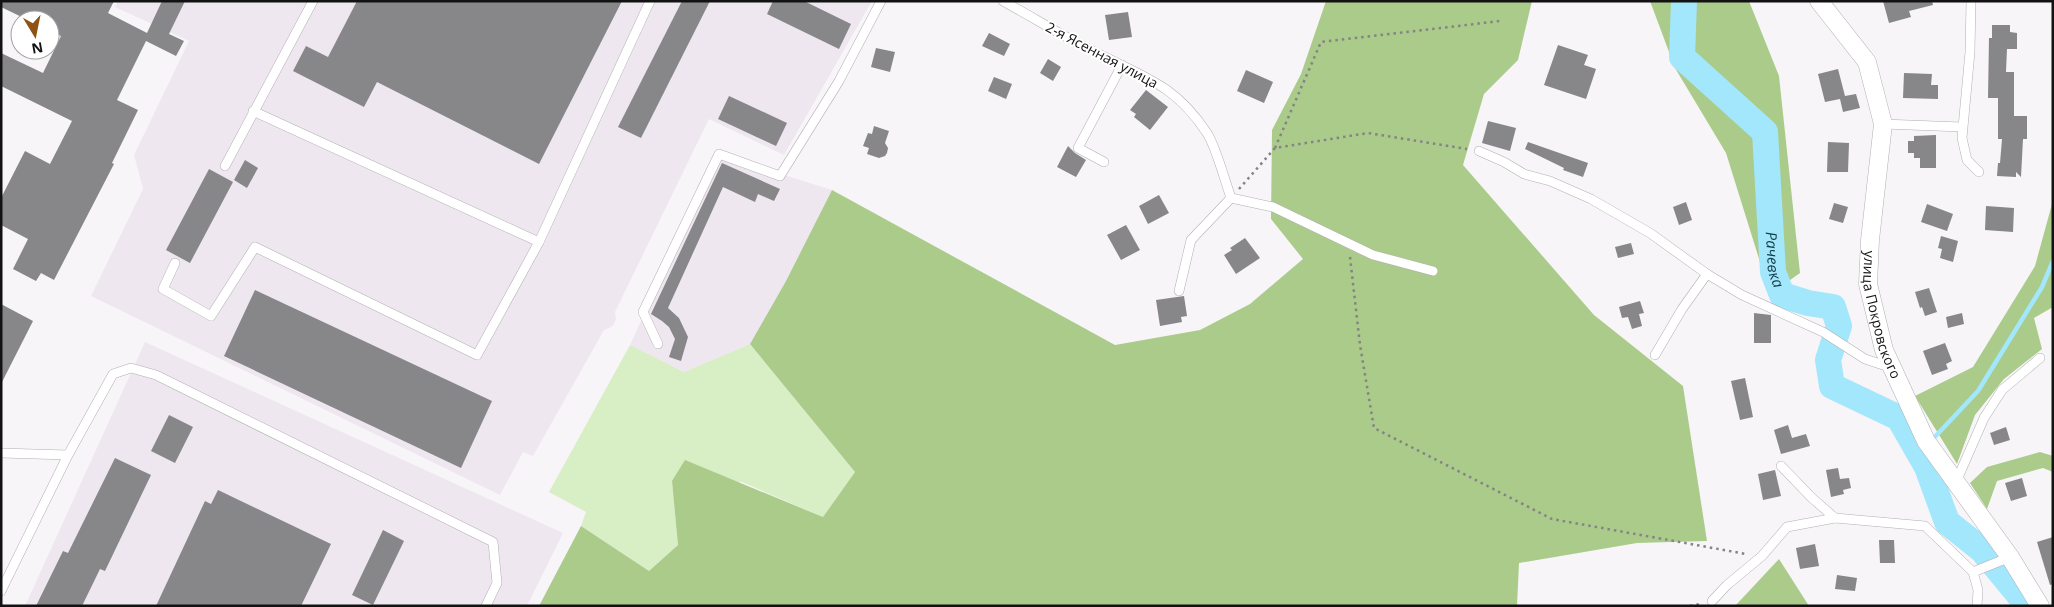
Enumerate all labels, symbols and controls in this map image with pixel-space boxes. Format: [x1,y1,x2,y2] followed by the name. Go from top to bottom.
[10,10,60,60] north arrow
[1043,17,1162,92] street label: 2-я Ясенная улица
[30,38,45,59] text: N
[1762,231,1789,291] water label: Рачевка
[1859,250,1906,382] street label: улица Покровского

